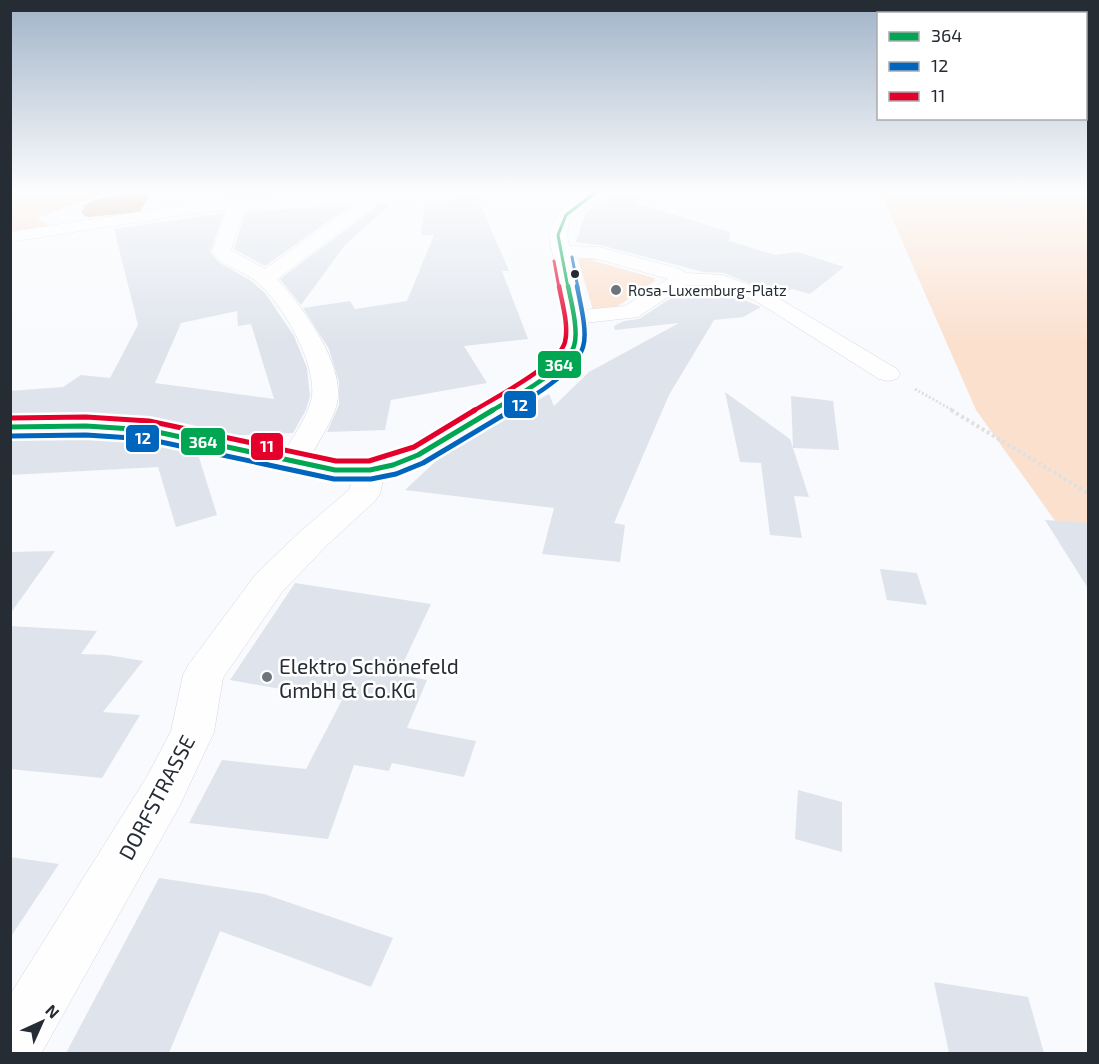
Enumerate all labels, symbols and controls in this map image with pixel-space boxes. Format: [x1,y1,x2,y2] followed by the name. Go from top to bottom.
[877,12,1087,120] legend
[931,24,962,46] text: 364
[931,54,948,76] text: 12
[931,84,945,106] text: 11
[569,268,581,280] unlabelled marker
[628,281,787,299] place label: Rosa-Luxemburg-Platz
[609,283,623,297] marker: Rosa-Luxemburg-Platz
[537,350,582,379] line badge: 364
[545,355,573,374] text: 364
[503,390,537,419] line badge: 12
[512,395,528,414] text: 12
[125,424,160,453] line badge: 12
[180,427,226,456] line badge: 364
[135,428,151,447] text: 12
[189,432,217,451] text: 364
[250,432,284,461] line badge: 11
[260,436,274,455] text: 11
[279,653,459,702] place label: Elektro Schönefeld GmbH & Co.KG
[260,670,274,684] marker: Elektro Schönefeld GmbH & Co.KG
[113,730,199,864] street label: DORFSTRASSE
[12,992,72,1052] north arrow
[42,1000,64,1022] text: N

